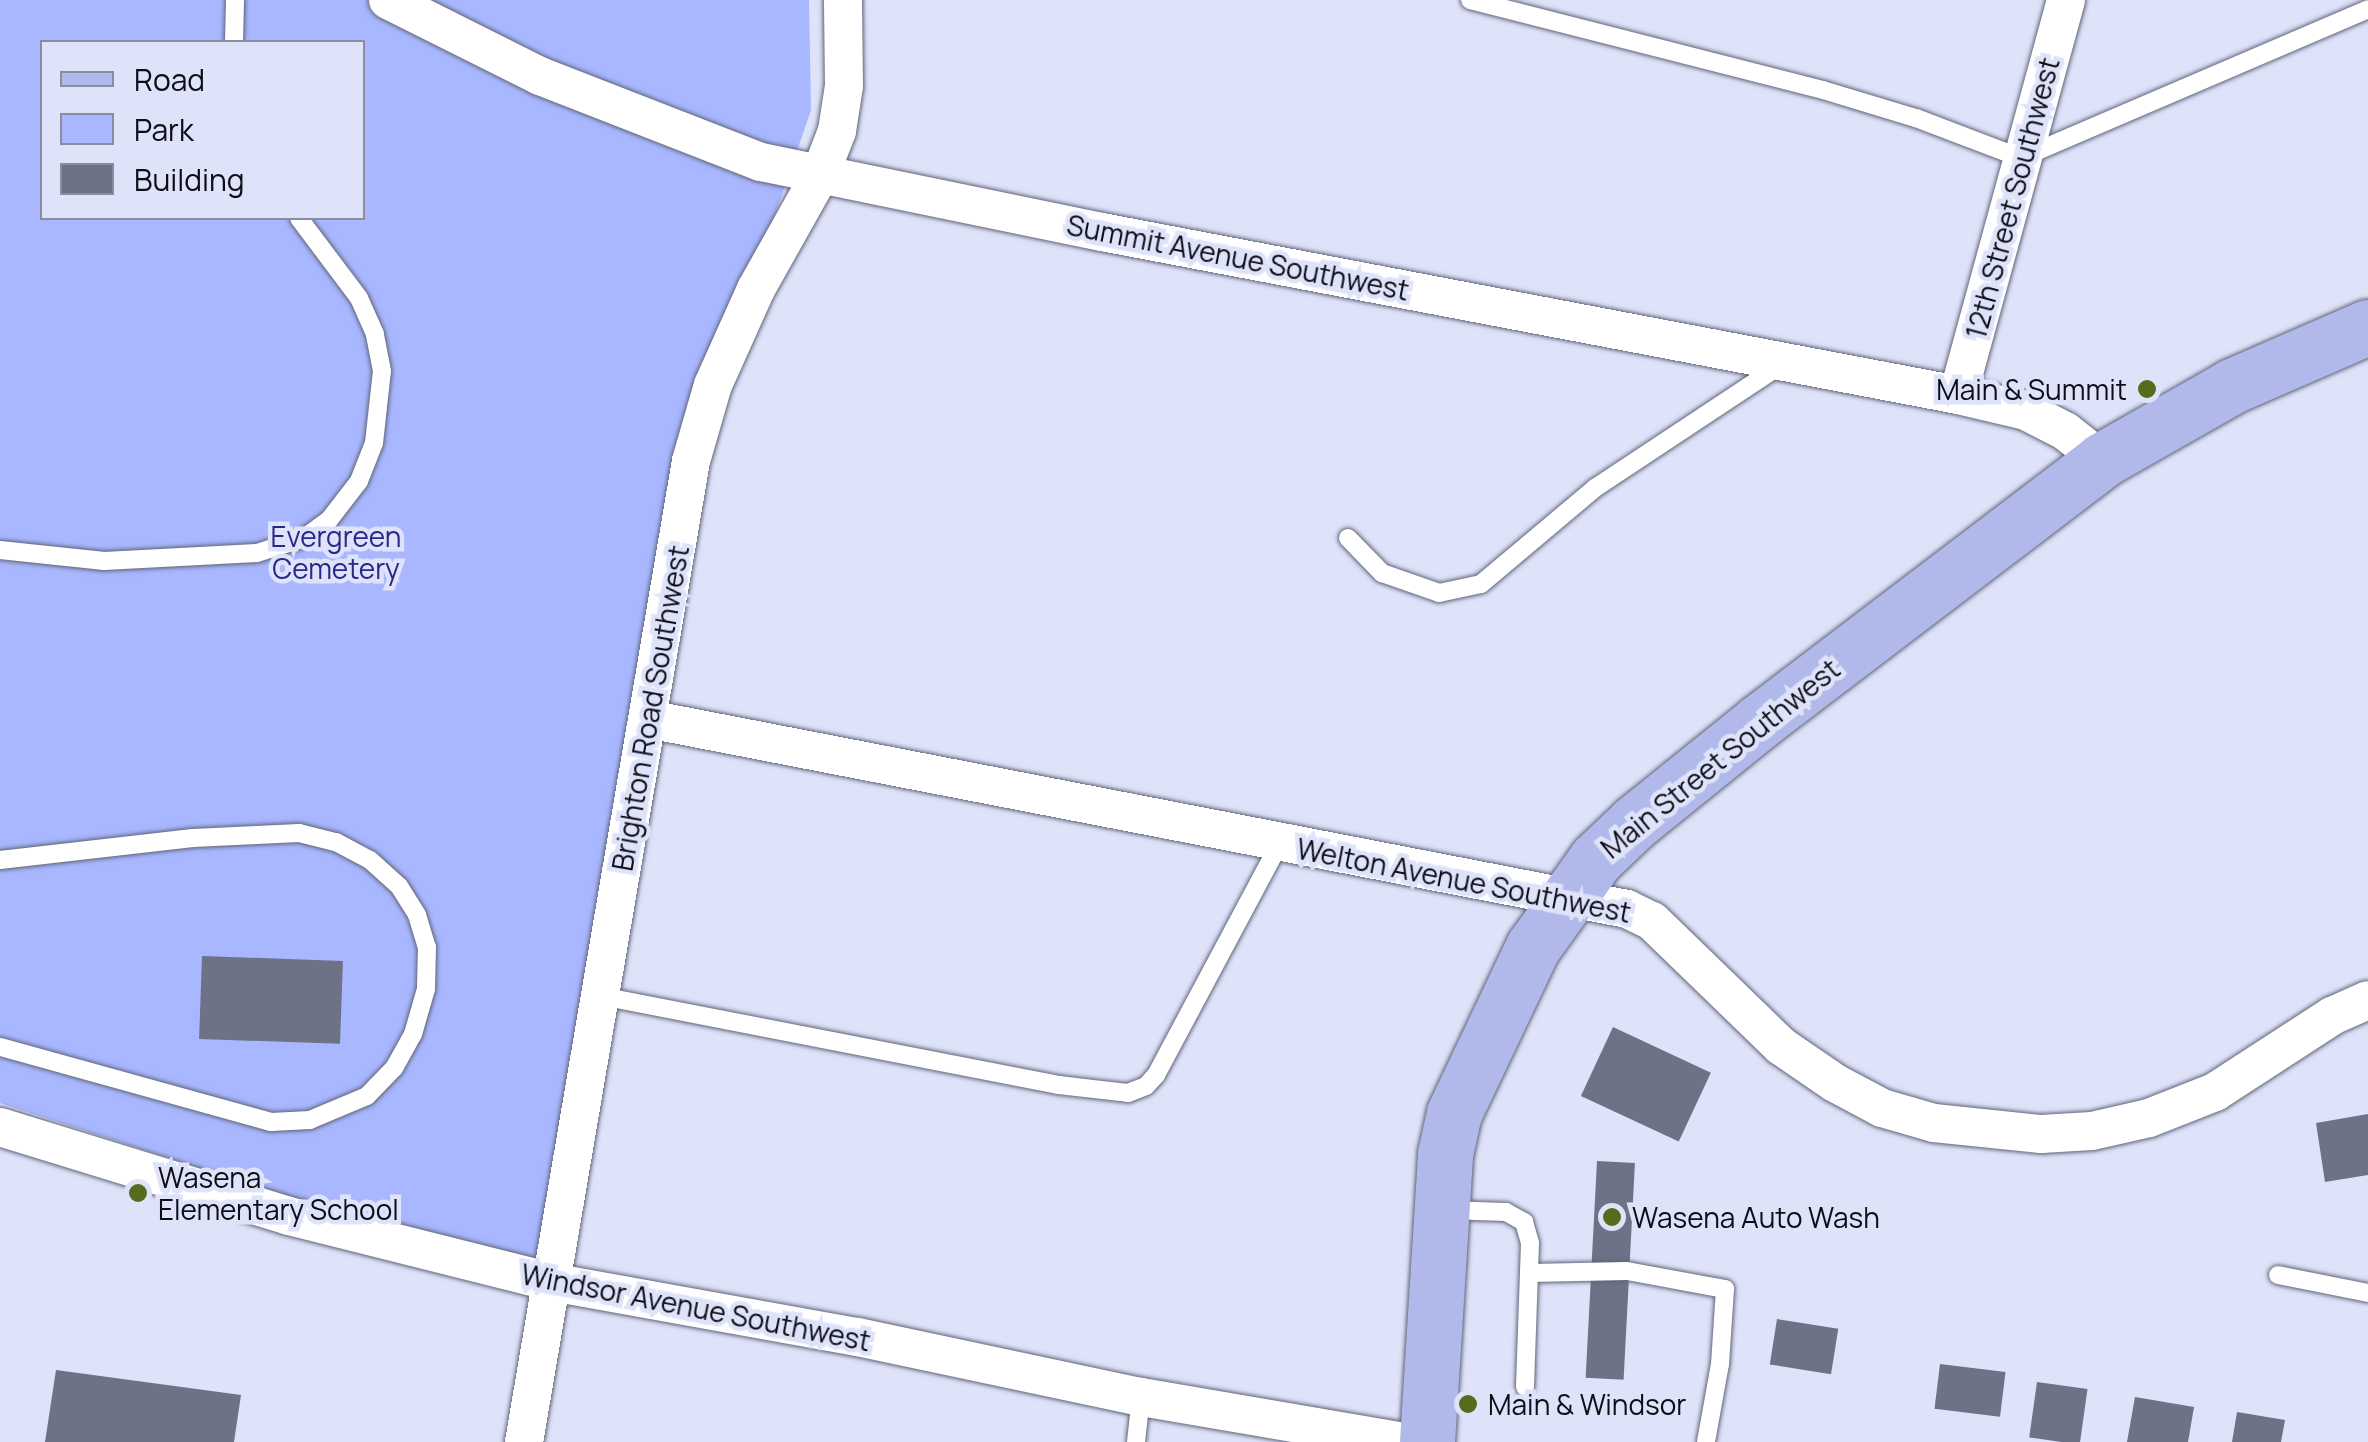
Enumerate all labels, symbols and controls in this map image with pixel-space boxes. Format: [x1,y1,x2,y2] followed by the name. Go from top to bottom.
[40,40,365,220] legend
[1958,54,2066,342] street label: 12th Street Southwest
[134,59,205,100] text: Road
[134,109,194,150] text: Park
[134,159,245,200] text: Building
[1064,207,1412,307] street label: Summit Avenue Southwest
[1936,372,2127,406] place label: Main & Summit
[2136,378,2158,400] marker: Main & Summit
[271,519,401,585] park label: Evergreen Cemetery
[605,543,695,873] street label: Brighton Road Southwest
[1594,651,1846,865] street label: Main Street Southwest
[1294,831,1634,929] street label: Welton Avenue Southwest
[158,1160,399,1226] place label: Wasena Elementary School
[127,1182,149,1204] marker: Wasena Elementary School
[1632,1200,1880,1234] place label: Wasena Auto Wash
[1601,1206,1623,1228] marker: Wasena Auto Wash
[518,1257,874,1357] street label: Windsor Avenue Southwest
[1488,1387,1686,1421] place label: Main & Windsor
[1457,1393,1479,1415] marker: Main & Windsor

